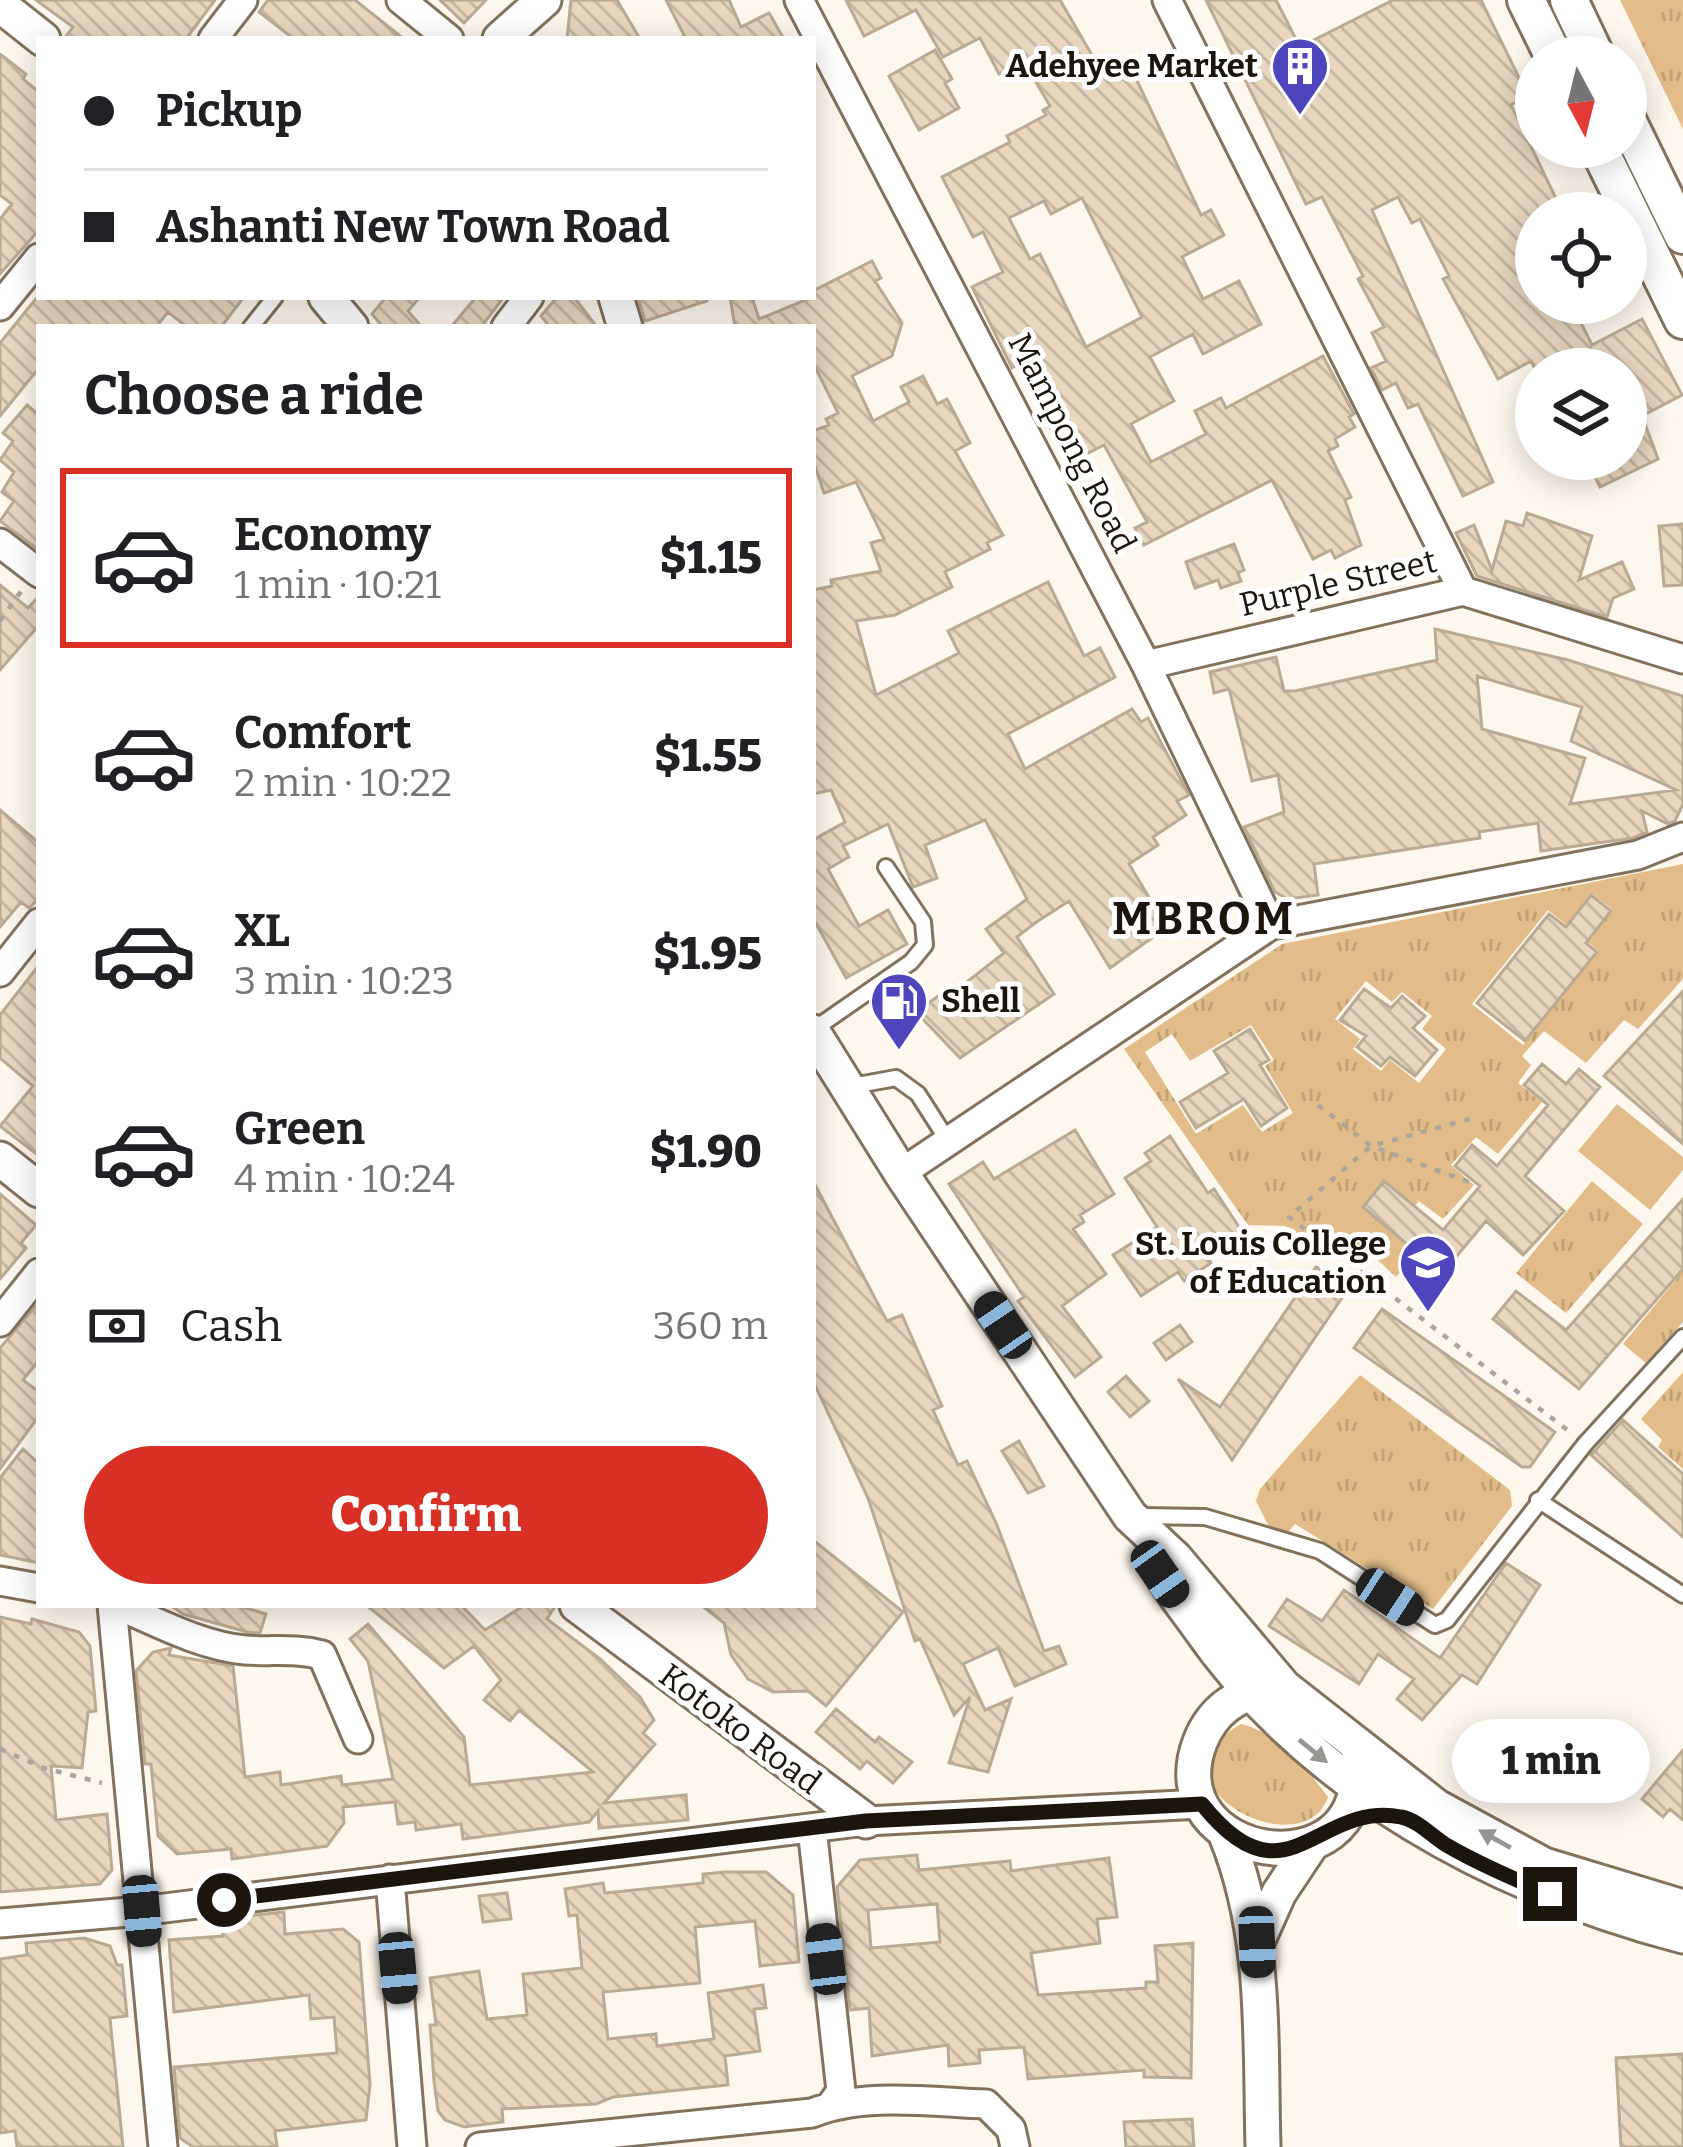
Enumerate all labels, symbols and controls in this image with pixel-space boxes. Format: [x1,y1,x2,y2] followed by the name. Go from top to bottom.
[1269,35,1331,117] building icon: Adehyee Market
[1515,36,1647,168] north arrow
[1515,36,1647,480] map controls
[1005,46,1258,86] place label: Adehyee Market
[156,84,302,138] text: Pickup
[1515,192,1647,324] button: locate
[156,200,670,254] text: Ashanti New Town Road
[1000,327,1144,559] street label: Mampong Road
[1515,348,1647,480] button: layers
[84,364,424,428] text: Choose a ride
[90,504,198,612] icon: car
[234,508,431,562] text: Economy
[660,531,762,585] text: $1.15
[1236,541,1440,625] street label: Purple Street
[234,562,441,608] text: 1 min · 10:21
[90,702,198,810] icon: car
[234,706,412,760] text: Comfort
[654,729,762,783] text: $1.55
[234,760,452,806] text: 2 min · 10:22
[1112,892,1296,946] district label: MBROM
[90,900,198,1008] icon: car
[234,904,290,958] text: XL
[653,927,762,981] text: $1.95
[234,958,454,1004] text: 3 min · 10:23
[868,970,930,1052] fuel station icon: Shell
[941,981,1020,1021] place label: Shell
[90,1098,198,1206] icon: car
[234,1102,365,1156] text: Green
[650,1125,762,1179] text: $1.90
[234,1156,455,1202] text: 4 min · 10:24
[1135,1224,1386,1302] place label: St. Louis College of Education
[1397,1232,1459,1314] school or university icon: St. Louis College of Education
[968,1285,1038,1365] car
[84,1293,150,1359] icon: cash
[180,1299,282,1353] text: Cash
[653,1303,768,1349] text: 360 m
[84,1446,768,1584] button: Confirm
[1125,1534,1195,1614] car
[1350,1562,1430,1632] car
[651,1655,829,1803] street label: Kotoko Road
[1451,1720,1649,1804] callout: 1 min
[1298,1738,1329,1763] one-way arrow
[1501,1738,1601,1784] text: 1 min
[1478,1829,1513,1850] one-way arrow
[1523,1867,1577,1921] route end
[197,1873,251,1927] route start
[121,1874,163,1948] car
[1238,1905,1276,1979] car
[804,1921,848,1997] car
[377,1931,419,2005] car

